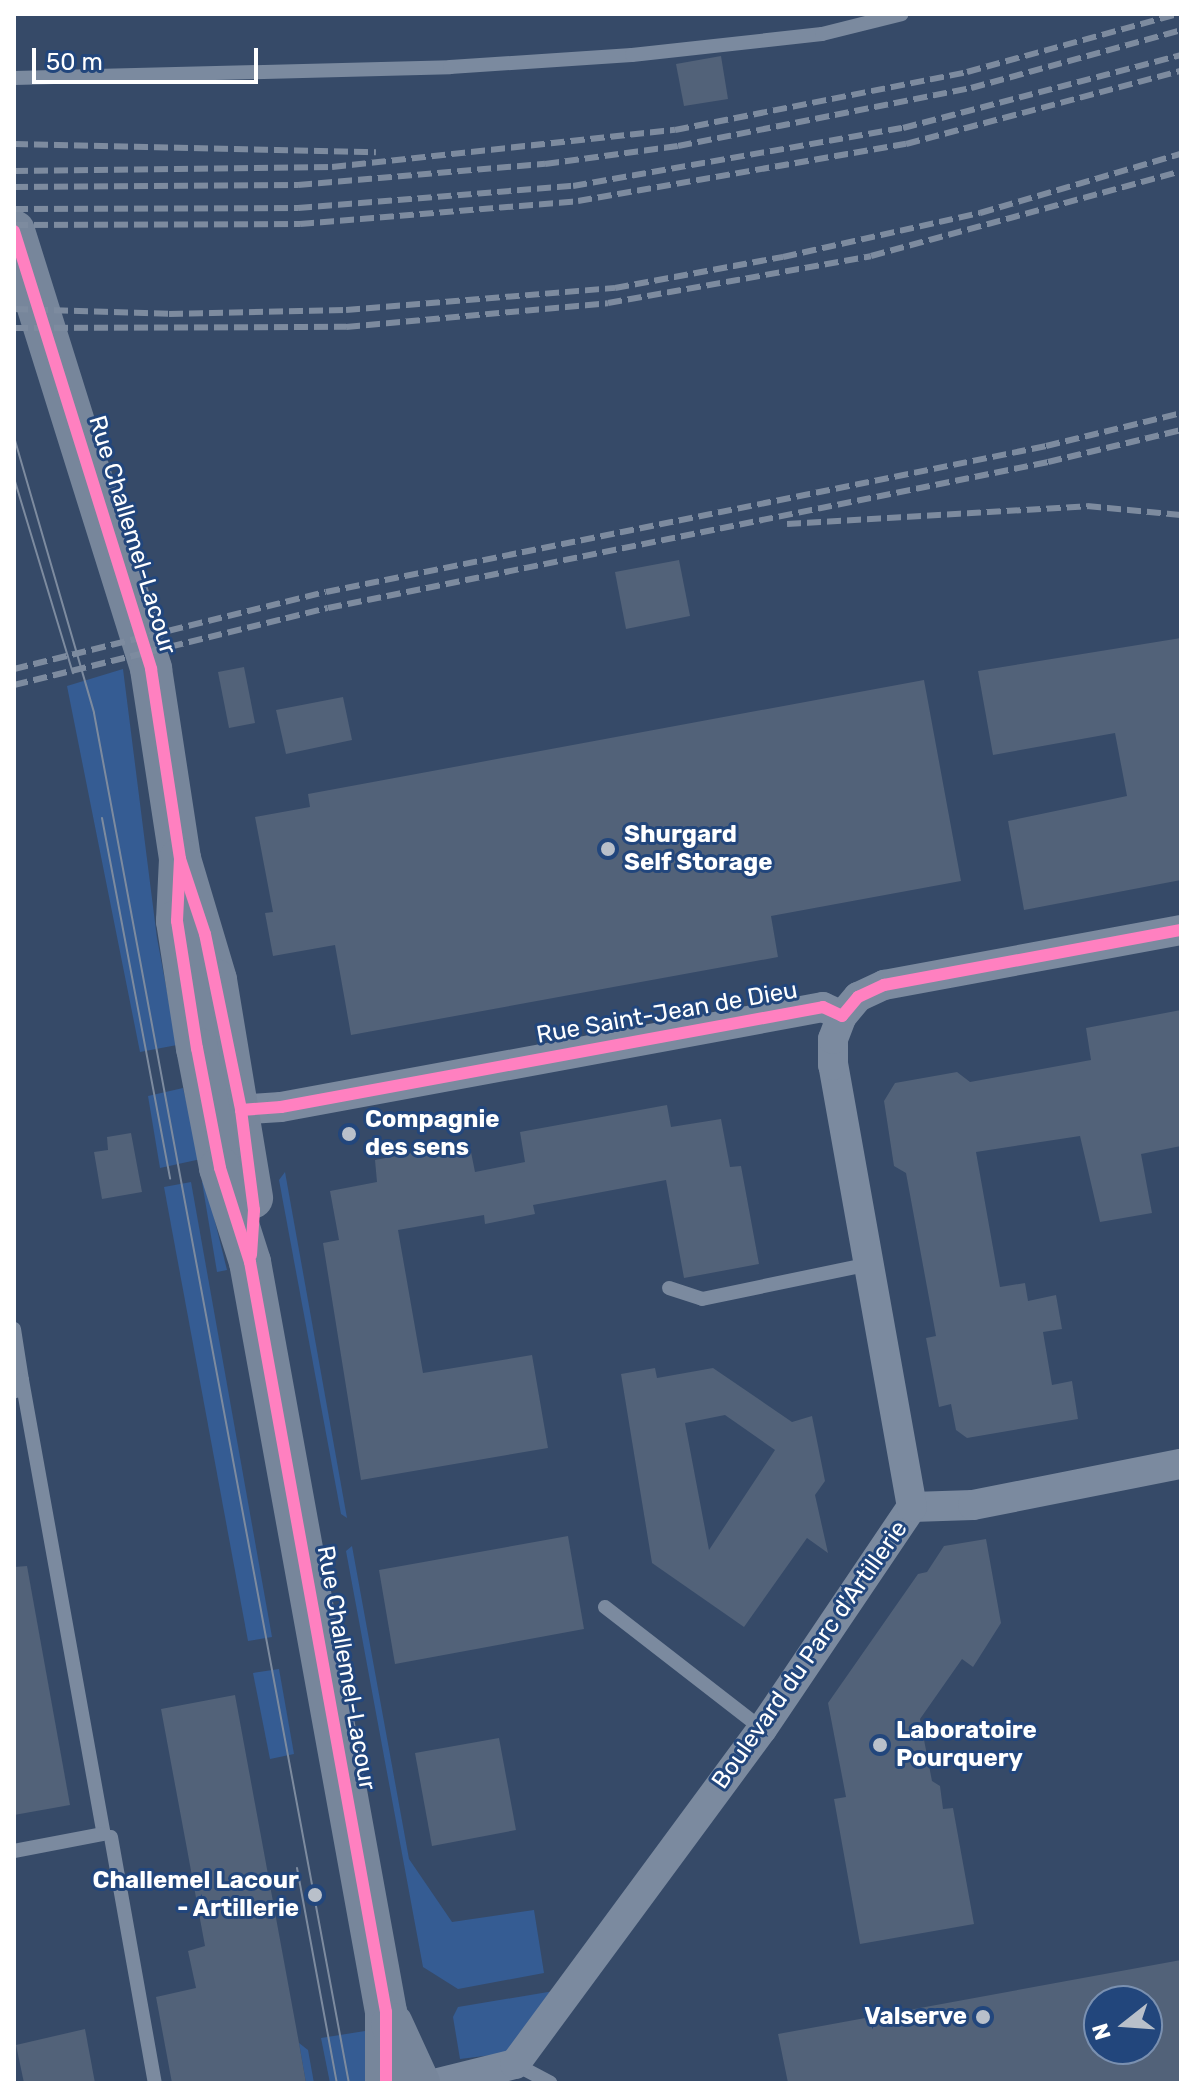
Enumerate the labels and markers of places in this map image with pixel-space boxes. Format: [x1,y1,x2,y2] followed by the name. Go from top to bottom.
[624,821,773,877] place label: Shurgard Self Storage
[599,840,617,858] marker: Shurgard Self Storage
[365,1106,500,1162] place label: Compagnie des sens
[340,1125,358,1143] marker: Compagnie des sens
[896,1717,1037,1773] place label: Laboratoire Pourquery
[871,1736,889,1754] marker: Laboratoire Pourquery
[93,1867,299,1923] place label: Challemel Lacour - Artillerie
[306,1886,324,1904] marker: Challemel Lacour - Artillerie
[864,2003,967,2031] place label: Valserve
[974,2008,992,2026] marker: Valserve

